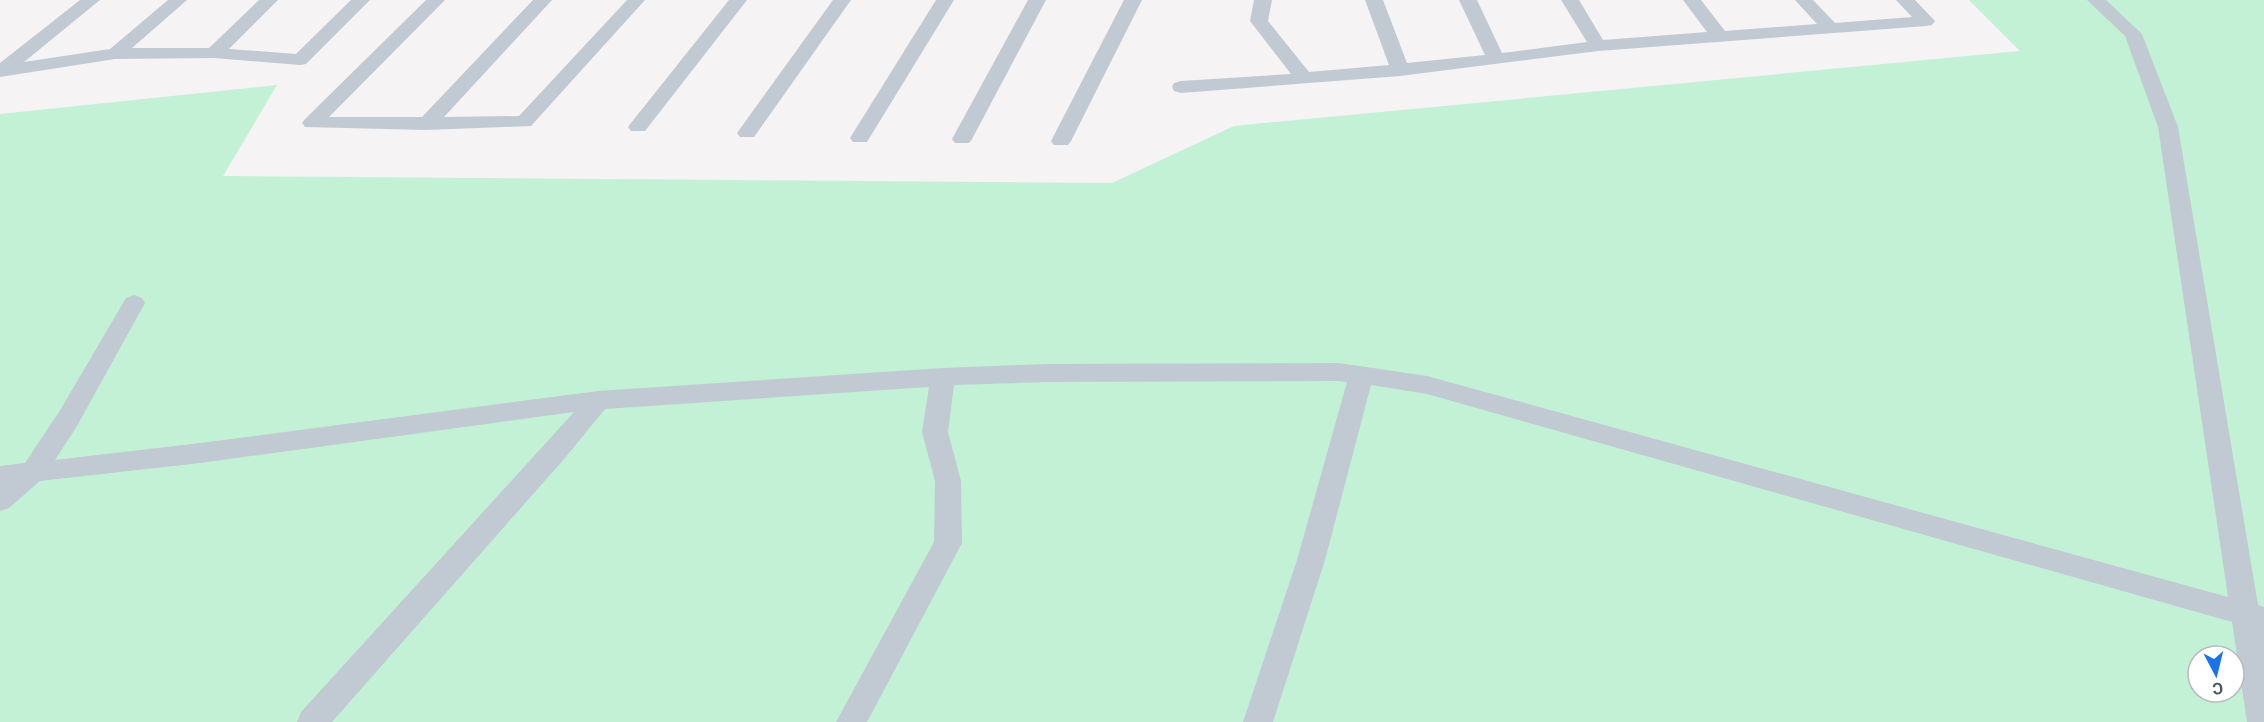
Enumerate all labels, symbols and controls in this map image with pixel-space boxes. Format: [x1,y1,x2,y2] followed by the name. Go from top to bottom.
[2186,644,2246,704] north arrow
[2211,678,2224,698] text: С

